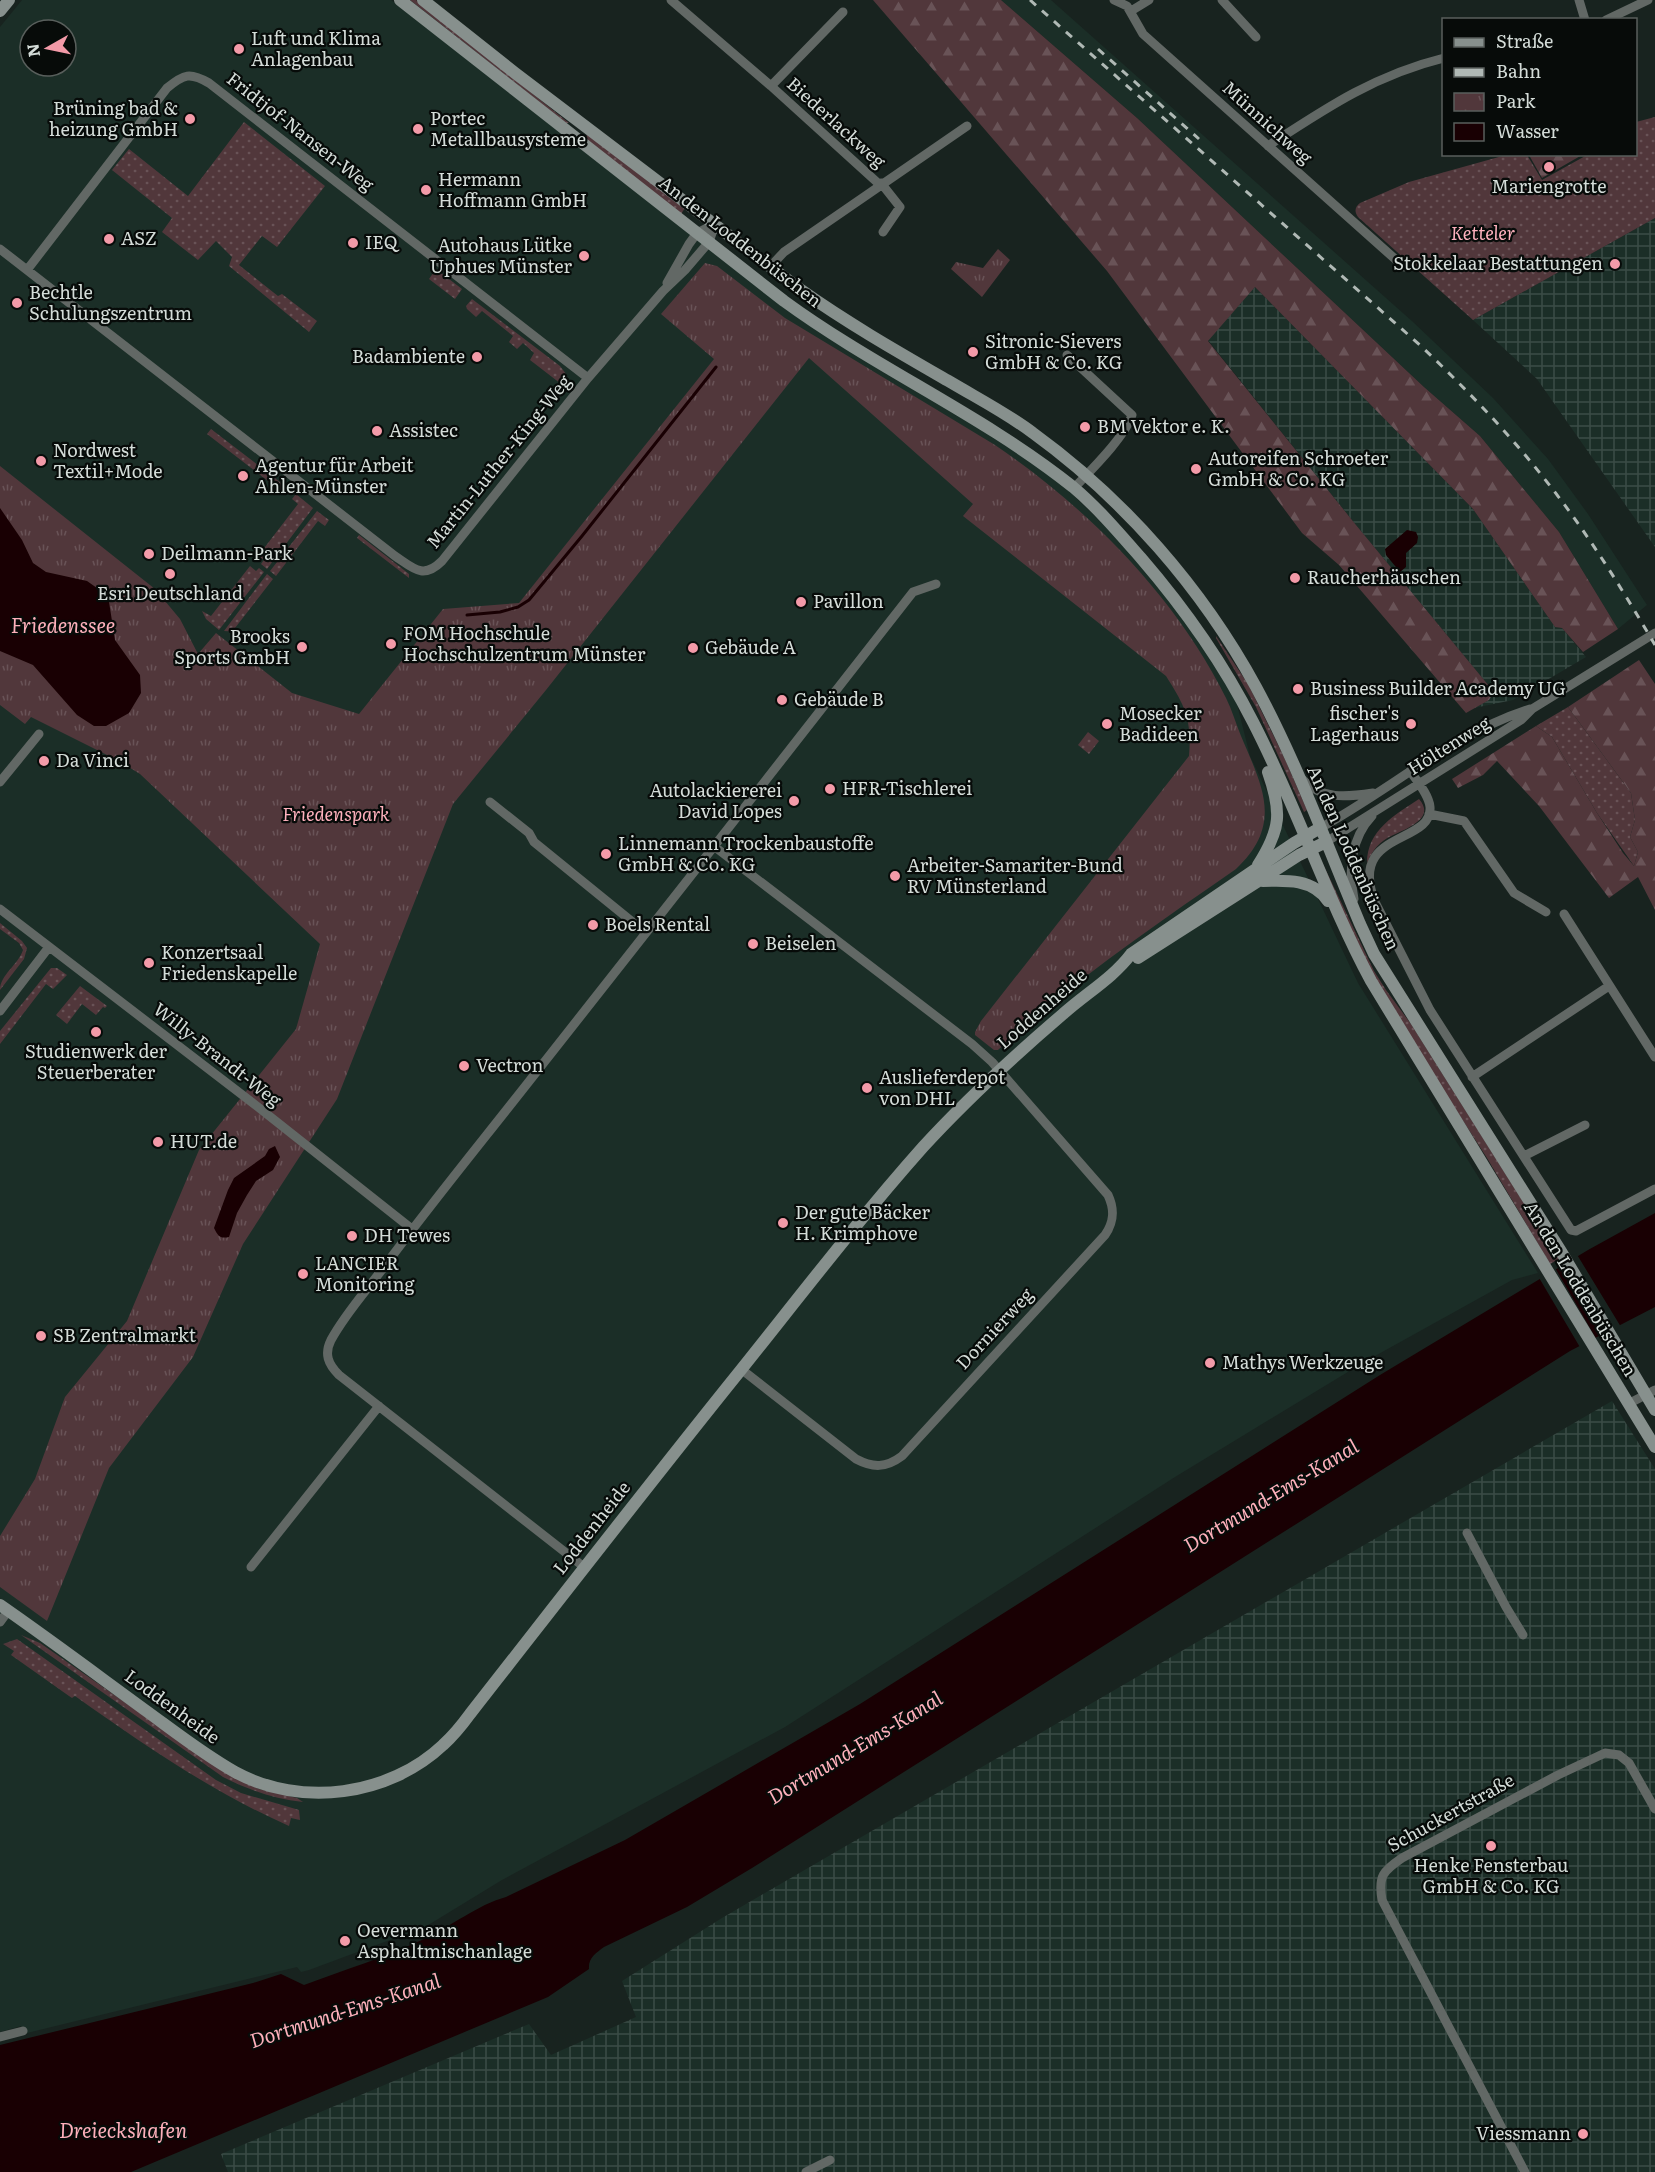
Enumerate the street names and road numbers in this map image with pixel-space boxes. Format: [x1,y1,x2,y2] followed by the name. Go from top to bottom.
[222,65,381,198] street label: Fridtjof-Nansen-Weg
[781,70,893,174] street label: Biederlackweg
[1217,74,1320,170] street label: Münnichweg
[654,169,828,313] street label: An den Loddenbüschen
[419,367,577,554] street label: Martin-Luther-King-Weg
[1402,708,1496,781] street label: Höltenweg
[1301,760,1407,954] street label: An den Loddenbüschen
[990,961,1092,1055] street label: Loddenheide
[148,995,288,1113] street label: Willy-Brandt-Weg
[1518,1195,1644,1381] street label: An den Loddenbüschen
[949,1280,1039,1375] street label: Dornierweg
[546,1475,636,1580] street label: Loddenheide
[120,1662,226,1750] street label: Loddenheide
[1382,1766,1519,1858] street label: Schuckertstraße

